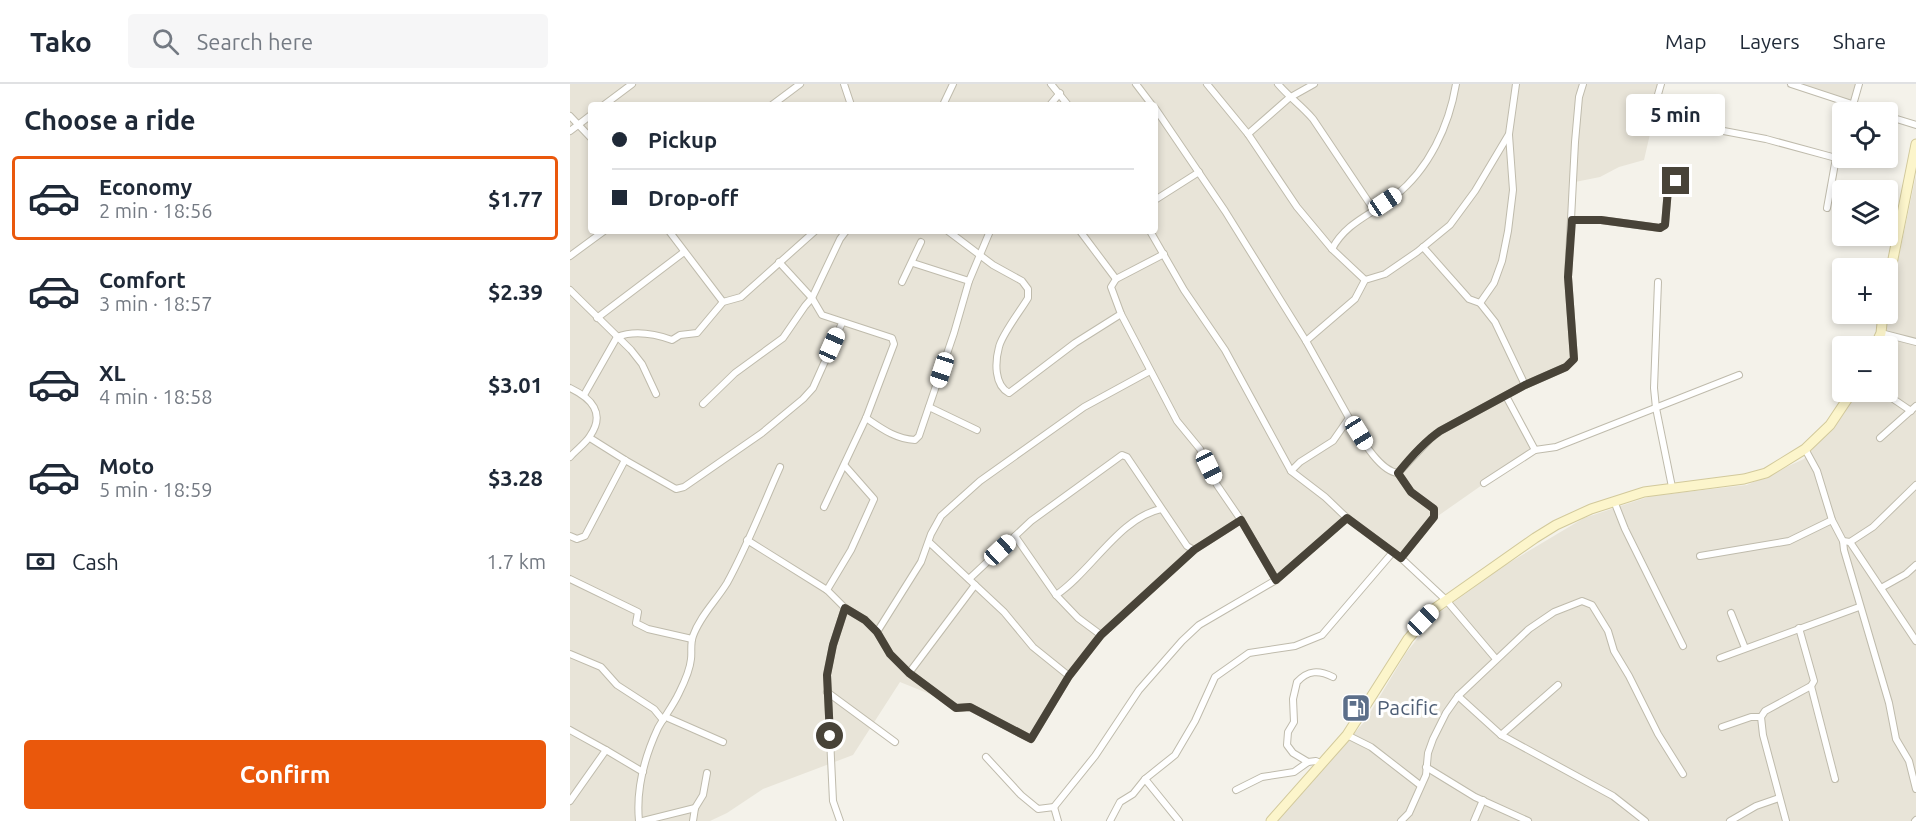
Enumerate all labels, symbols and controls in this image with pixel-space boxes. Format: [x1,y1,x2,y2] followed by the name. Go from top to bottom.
[128,14,548,68] search box
[149,25,182,58] icon: search
[30,26,92,57] text: Tako
[197,29,313,54] text: Search here
[1665,29,1706,53] text: Map
[1739,29,1800,53] text: Layers
[1833,29,1886,53] text: Share
[1626,94,1726,136] callout: 5 min
[1832,102,1898,402] map controls
[1832,102,1898,168] button: locate
[1650,103,1701,126] text: 5 min
[24,105,196,135] text: Choose a ride
[648,127,717,152] text: Pickup
[1662,167,1689,194] route end
[27,171,81,225] icon: car
[99,174,192,199] text: Economy
[1832,180,1898,246] button: layers
[1365,184,1405,220] car
[648,185,738,210] text: Drop-off
[488,186,543,211] text: $1.77
[99,199,213,222] text: 2 min · 18:56
[1832,258,1898,324] button: +
[27,264,81,318] icon: car
[99,267,186,292] text: Comfort
[488,279,543,304] text: $2.39
[99,292,213,315] text: 3 min · 18:57
[816,325,848,365] car
[1832,336,1898,402] button: −
[928,350,956,390] car
[27,357,81,411] icon: car
[99,360,126,385] text: XL
[488,372,543,397] text: $3.01
[99,385,213,408] text: 4 min · 18:58
[1342,413,1376,453] car
[1193,447,1225,487] car
[27,450,81,504] icon: car
[99,453,154,478] text: Moto
[488,465,543,490] text: $3.28
[99,478,213,501] text: 5 min · 18:59
[981,531,1019,569] car
[24,545,57,578] icon: cash
[72,549,119,574] text: Cash
[487,550,546,573] text: 1.7 km
[1404,601,1442,639] car
[1340,692,1372,724] fuel station icon: Pacific
[1377,695,1438,719] place label: Pacific
[816,722,843,749] route start
[24,740,546,809] button: Confirm

